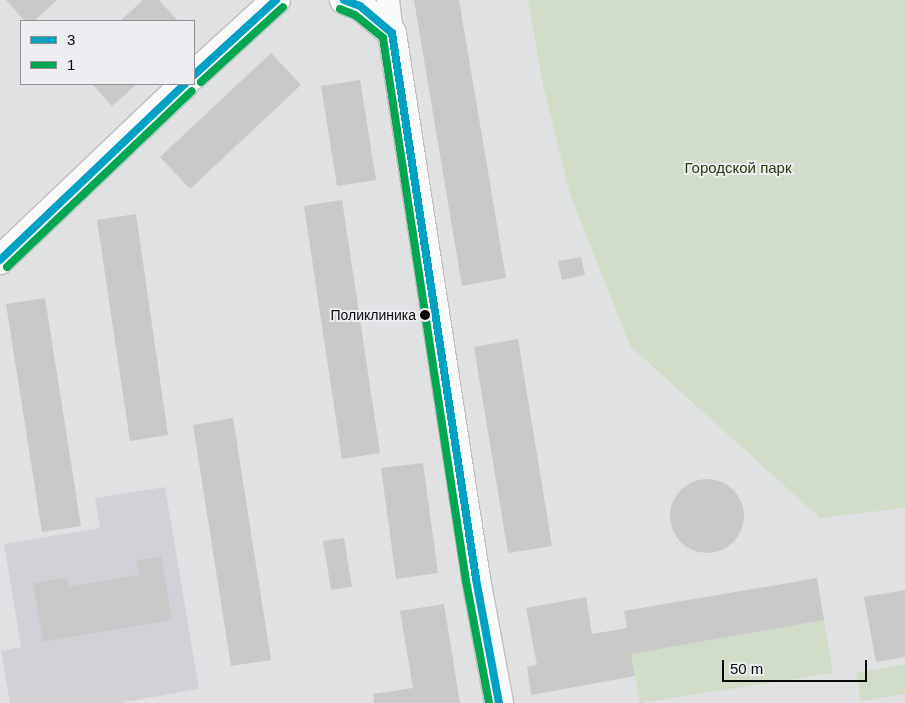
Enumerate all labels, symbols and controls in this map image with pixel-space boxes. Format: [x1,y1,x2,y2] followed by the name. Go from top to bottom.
[20,20,195,85] legend
[67,31,75,48] text: 3
[67,56,75,73] text: 1
[684,159,792,177] park label: Городской парк
[330,307,416,323] place label: Поликлиника
[420,310,430,320] marker: Поликлиника
[725,650,870,682] scale bar
[730,660,763,677] text: 50 m

